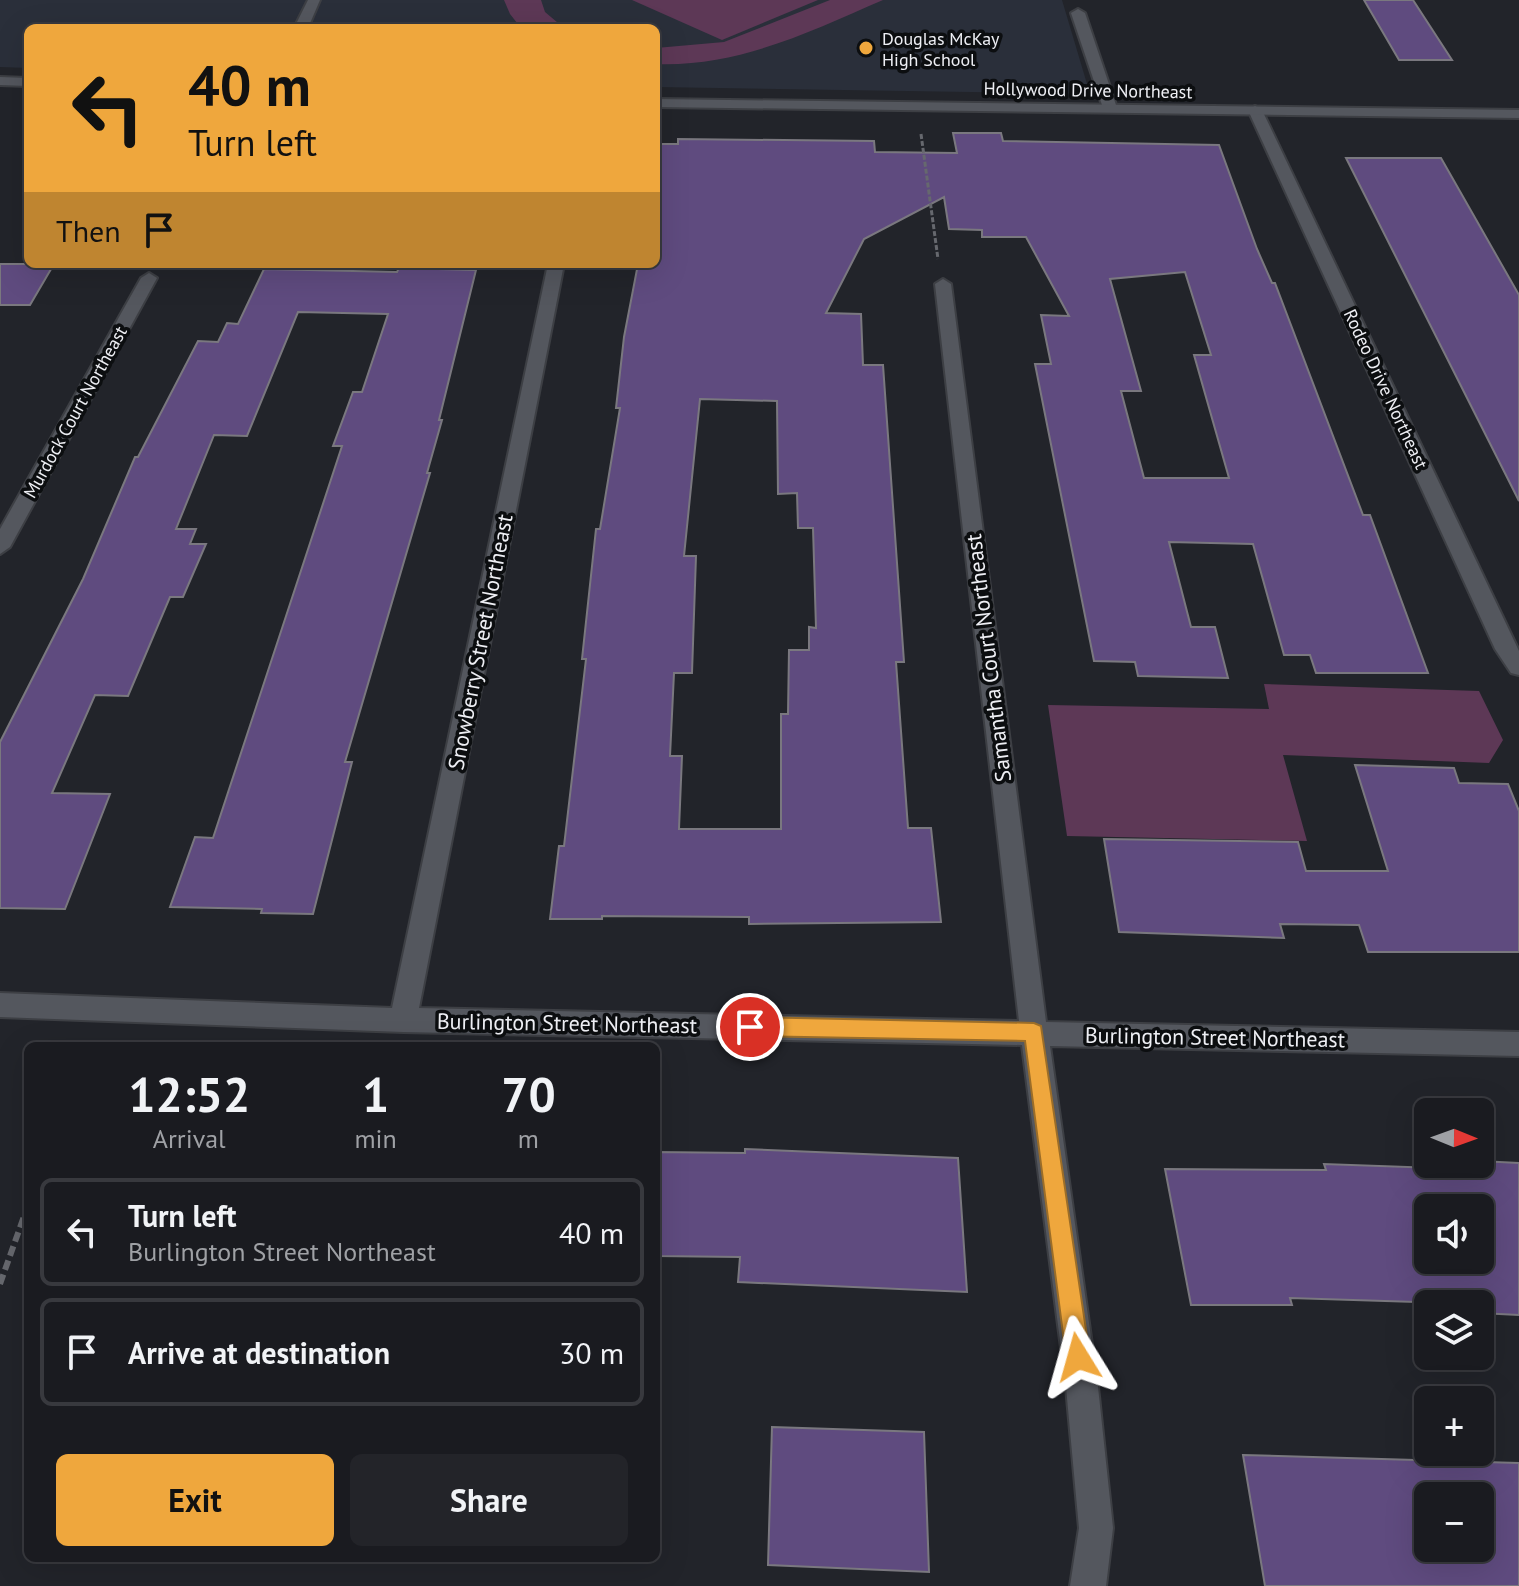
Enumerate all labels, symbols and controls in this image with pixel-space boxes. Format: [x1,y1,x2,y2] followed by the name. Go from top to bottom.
[882,27,1000,71] place label: Douglas McKay High School
[857,39,875,57] marker: Douglas McKay High School
[188,49,311,121] text: 40 m
[56,56,160,160] icon: left
[983,77,1193,103] street label: Hollywood Drive Northeast
[188,119,317,166] text: Turn left
[137,208,181,252] icon: arrive
[56,211,121,250] text: Then
[1339,305,1433,473] street label: Rodeo Drive Northeast
[18,322,132,502] street label: Murdock Court Northeast
[441,511,519,772] street label: Snowberry Street Northeast
[959,532,1017,784] street label: Samantha Court Northeast
[716,993,784,1061] pin
[728,1005,772,1049] icon: arrive
[437,1007,698,1039] street label: Burlington Street Northeast
[1085,1021,1346,1053] street label: Burlington Street Northeast
[128,1063,250,1125] text: 12:52
[362,1063,389,1125] text: 1
[501,1063,556,1125] text: 70
[1414,1098,1494,1178] north arrow
[1414,1098,1494,1562] map controls
[153,1122,226,1155] text: Arrival
[355,1122,397,1155] text: min
[518,1122,539,1155] text: m
[1414,1194,1494,1274] button: sound
[128,1196,236,1235] text: Turn left
[60,1210,104,1254] icon: left
[559,1213,624,1252] text: 40 m
[128,1235,436,1268] text: Burlington Street Northeast
[1414,1290,1494,1370] button: layers
[1036,1315,1120,1399] position arrow
[60,1330,104,1374] icon: arrive
[128,1333,390,1372] text: Arrive at destination
[559,1333,624,1372] text: 30 m
[1414,1386,1494,1466] button: +
[56,1454,334,1546] button: Exit
[350,1454,628,1546] button: Share
[1414,1482,1494,1562] button: −

